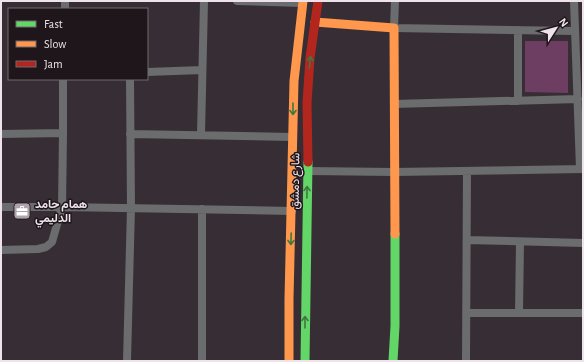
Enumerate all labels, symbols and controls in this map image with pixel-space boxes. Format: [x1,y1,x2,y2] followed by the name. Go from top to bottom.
[8,8,148,80] legend
[536,8,576,48] north arrow
[557,16,570,29] text: N
[44,18,63,30] text: Fast
[44,38,66,50] text: Slow
[306,56,313,69] one-way arrow
[44,58,63,70] text: Jam
[289,102,297,115] one-way arrow
[289,153,304,209] street label: شارع دمشق
[303,186,311,199] one-way arrow
[35,198,87,228] place label: همام حامد الدليمي
[12,201,32,221] office icon: همام حامد الدليمي
[287,232,295,245] one-way arrow
[301,316,309,329] one-way arrow

